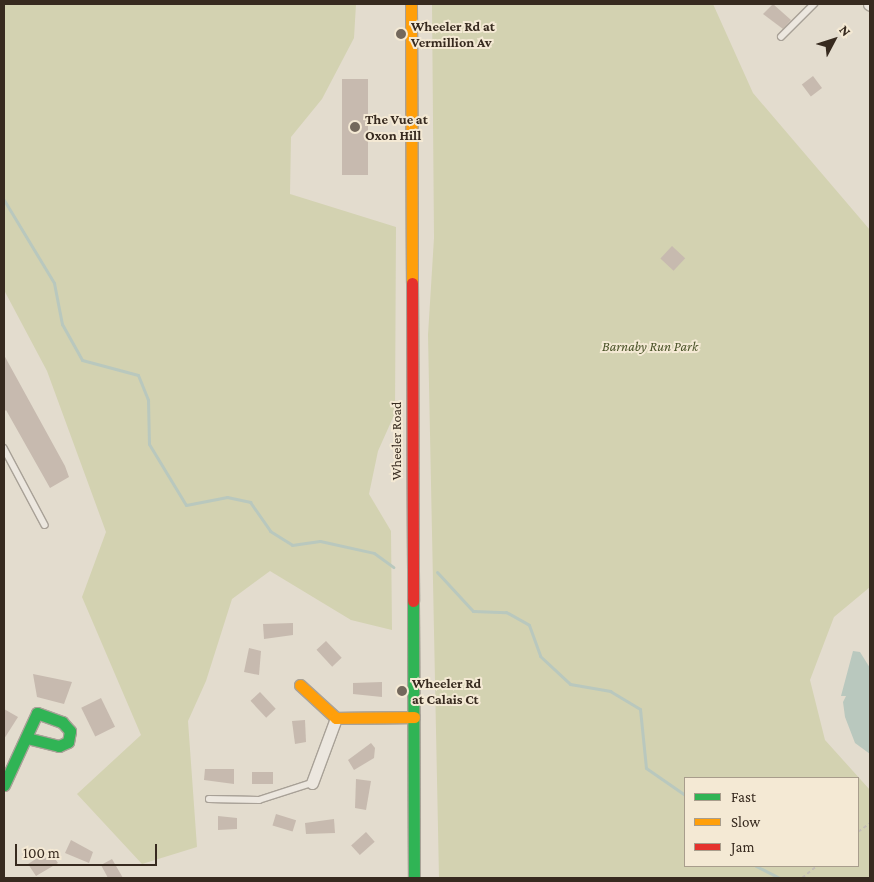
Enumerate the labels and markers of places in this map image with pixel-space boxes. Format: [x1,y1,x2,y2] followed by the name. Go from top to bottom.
[411,18,495,50] place label: Wheeler Rd at Vermillion Av
[395,28,407,40] marker: Wheeler Rd at Vermillion Av
[365,111,428,144] place label: The Vue at Oxon Hill
[349,121,361,133] marker: The Vue at Oxon Hill
[412,675,481,708] place label: Wheeler Rd at Calais Ct
[396,685,408,697] marker: Wheeler Rd at Calais Ct

